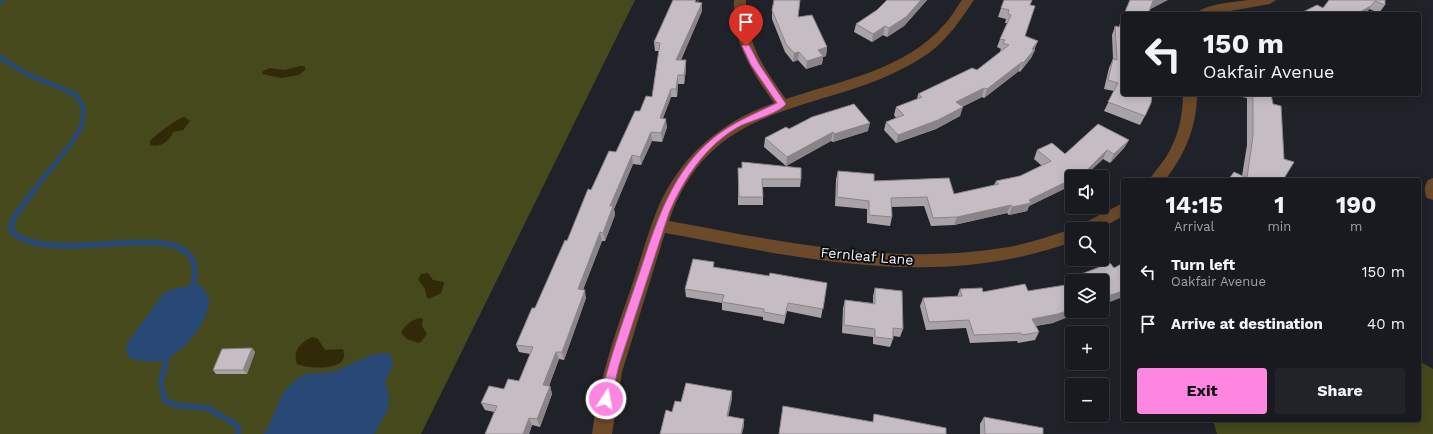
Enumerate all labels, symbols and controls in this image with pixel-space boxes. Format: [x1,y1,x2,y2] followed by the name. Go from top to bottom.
[729,5,763,46] pin
[735,11,757,33] icon: arrive
[1203,27,1284,60] text: 150 m
[1137,28,1189,80] icon: left
[1203,61,1334,82] text: Oakfair Avenue
[1065,170,1109,422] map controls
[1065,170,1109,214] button: sound
[1166,191,1223,219] text: 14:15
[1274,191,1285,219] text: 1
[1336,191,1376,219] text: 190
[1174,219,1215,234] text: Arrival
[1267,219,1291,234] text: min
[1350,219,1362,234] text: m
[1065,222,1109,266] button: search
[820,244,914,268] street label: Fernleaf Lane
[1171,256,1235,274] text: Turn left
[1137,261,1159,283] icon: left
[1362,263,1405,281] text: 150 m
[1065,274,1109,318] button: layers
[1171,274,1266,289] text: Oakfair Avenue
[1137,313,1159,335] icon: arrive
[1171,315,1323,333] text: Arrive at destination
[1367,315,1405,333] text: 40 m
[1065,326,1109,370] button: +
[1137,368,1267,414] button: Exit
[1275,368,1405,414] button: Share
[585,378,627,420] position arrow
[1065,378,1109,422] button: −

